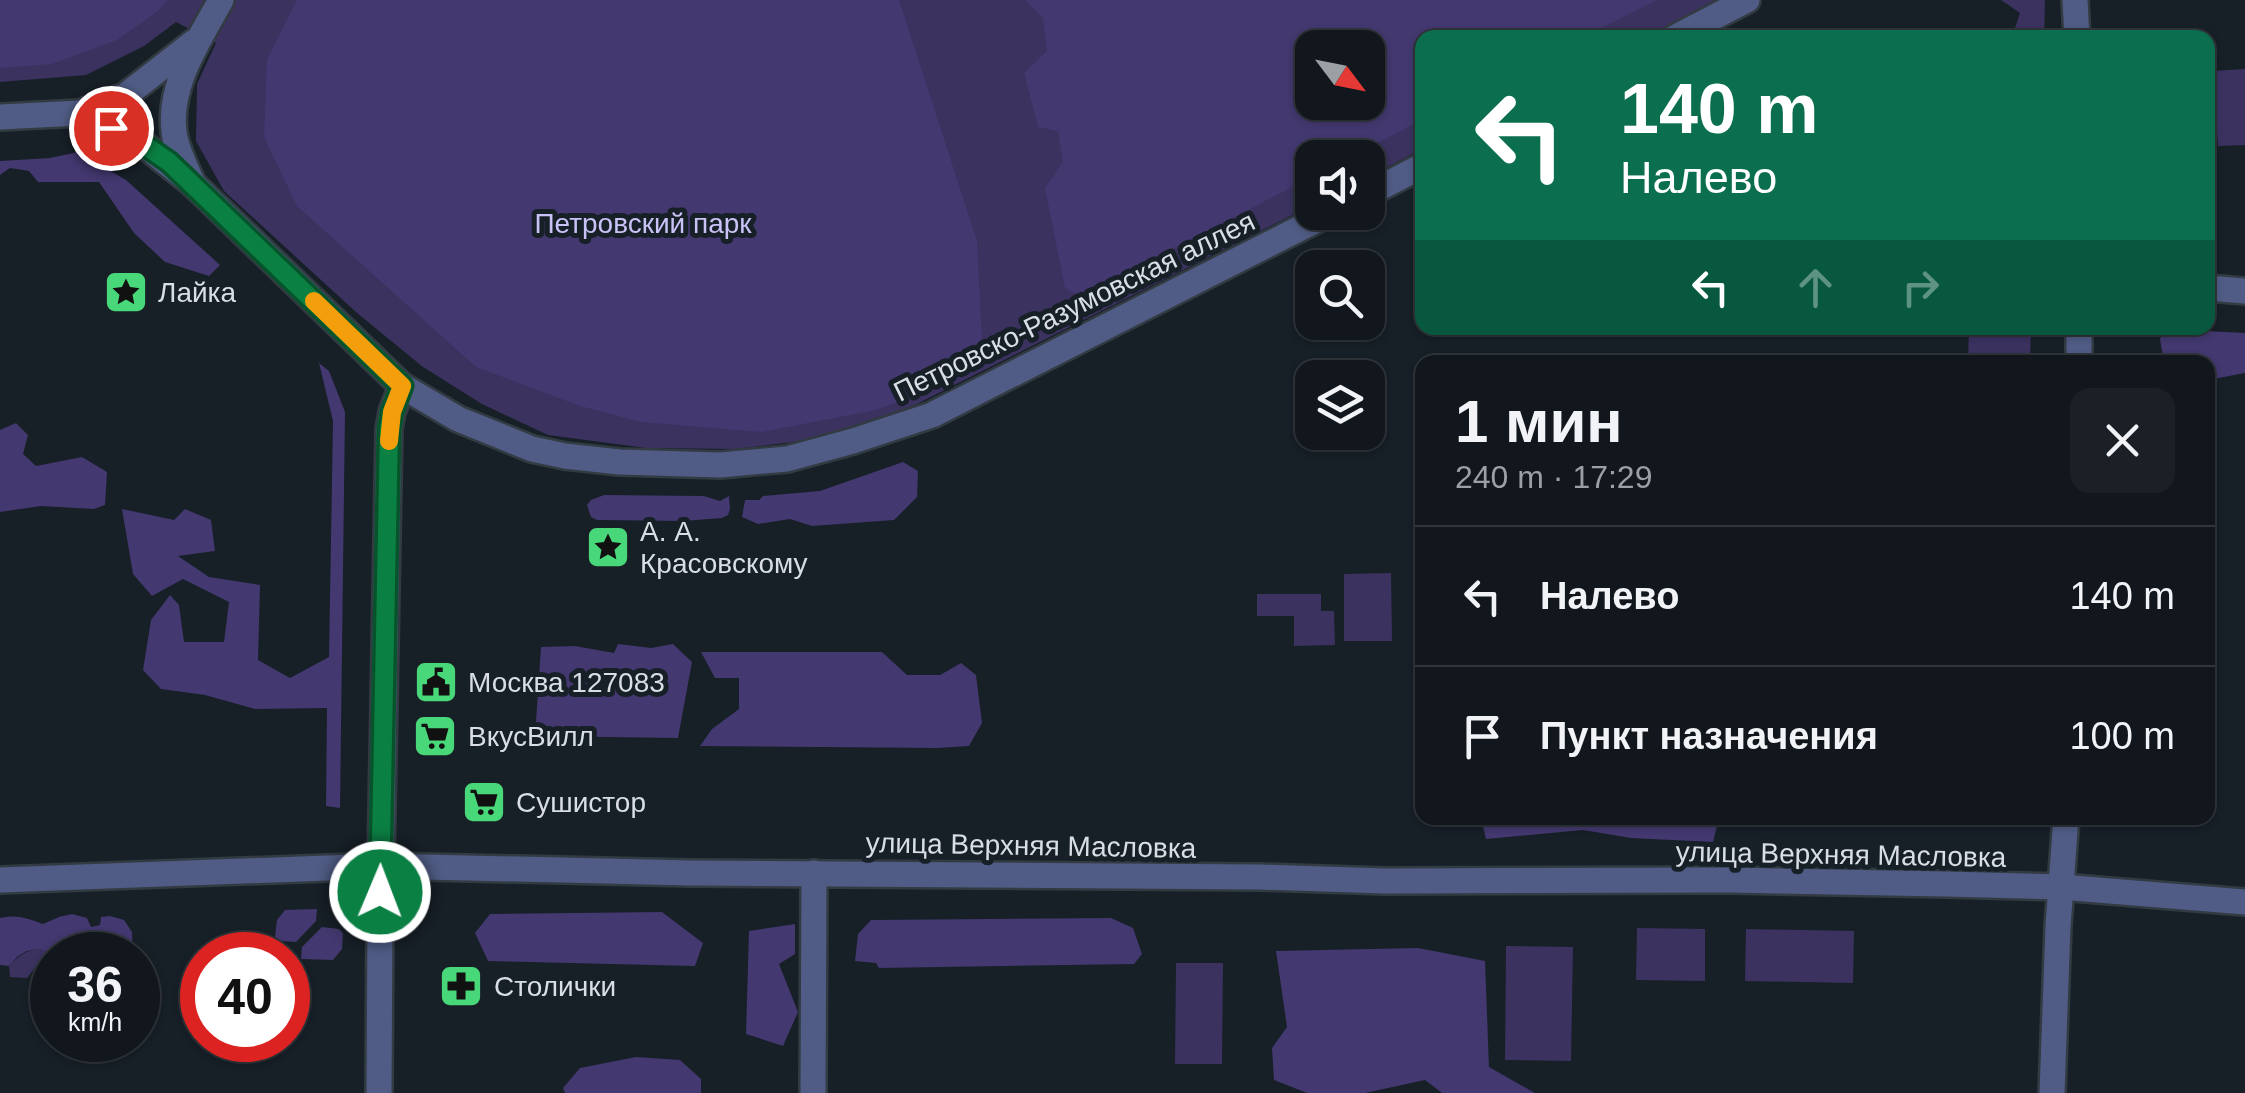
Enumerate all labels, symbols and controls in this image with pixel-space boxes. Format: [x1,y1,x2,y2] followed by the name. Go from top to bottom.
[1295,30,1385,120] north arrow
[1295,30,1385,450] map controls
[1455,70,1585,200] icon: left
[1620,70,1818,148] text: 140 m
[69,86,154,171] pin
[84,101,139,156] icon: arrive
[1295,140,1385,230] button: sound
[1620,152,1777,203] text: Налево
[889,205,1260,408] street label: Петровско-Разумовская аллея
[534,208,752,239] park label: Петровский парк
[1295,250,1385,340] button: search
[1683,260,1738,315] icon: left
[1788,260,1843,315] icon: ahead
[1893,260,1948,315] icon: right
[103,269,149,315] place icon: Лайка
[158,277,236,308] place label: Лайка
[1295,360,1385,450] button: layers
[1455,388,1623,455] text: 1 мин
[2070,388,2175,493] button: close
[1455,459,1652,495] text: 240 m · 17:29
[640,516,808,579] place label: А. А. Красовскому
[585,524,631,570] place icon: А. А. Красовскому
[1455,569,1510,624] icon: left
[1540,575,1679,617] text: Налево
[2069,575,2175,617] text: 140 m
[413,659,459,705] public building icon: Москва 127083
[468,667,665,698] place label: Москва 127083
[1455,709,1510,764] icon: arrive
[412,713,458,759] supermarket icon: ВкусВилл
[1540,715,1878,757] text: Пункт назначения
[2069,715,2175,757] text: 100 m
[468,721,594,752] place label: ВкусВилл
[461,779,507,825] supermarket icon: Сушистор
[516,787,646,818] place label: Сушистор
[865,827,1197,864] street label: улица Верхняя Масловка
[1675,836,2007,873] street label: улица Верхняя Масловка
[328,840,432,944] position arrow
[180,932,310,1062] speed limit sign: 40
[67,957,123,1013] text: 36
[438,963,484,1009] pharmacy icon: Столички
[494,971,616,1002] place label: Столички
[68,1008,122,1036] text: km/h

